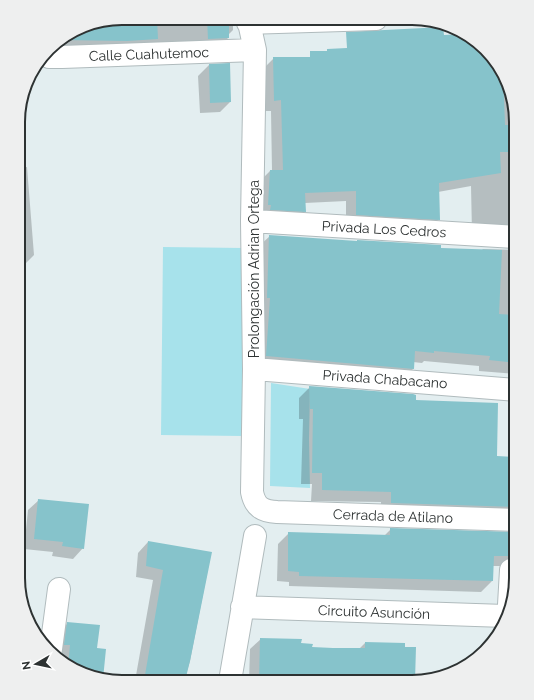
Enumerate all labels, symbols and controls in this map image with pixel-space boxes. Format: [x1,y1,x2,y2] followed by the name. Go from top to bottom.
[89,44,210,64] street label: Calle Cuahutemoc
[246,180,262,358] street label: Prolongación Adrian Ortega
[321,218,447,240] street label: Privada Los Cedros
[322,367,448,391] street label: Privada Chabacano
[333,506,453,526] street label: Cerrada de Atilano
[318,602,430,622] street label: Circuito Asunción
[16,644,56,684] north arrow
[20,660,34,671] text: N

